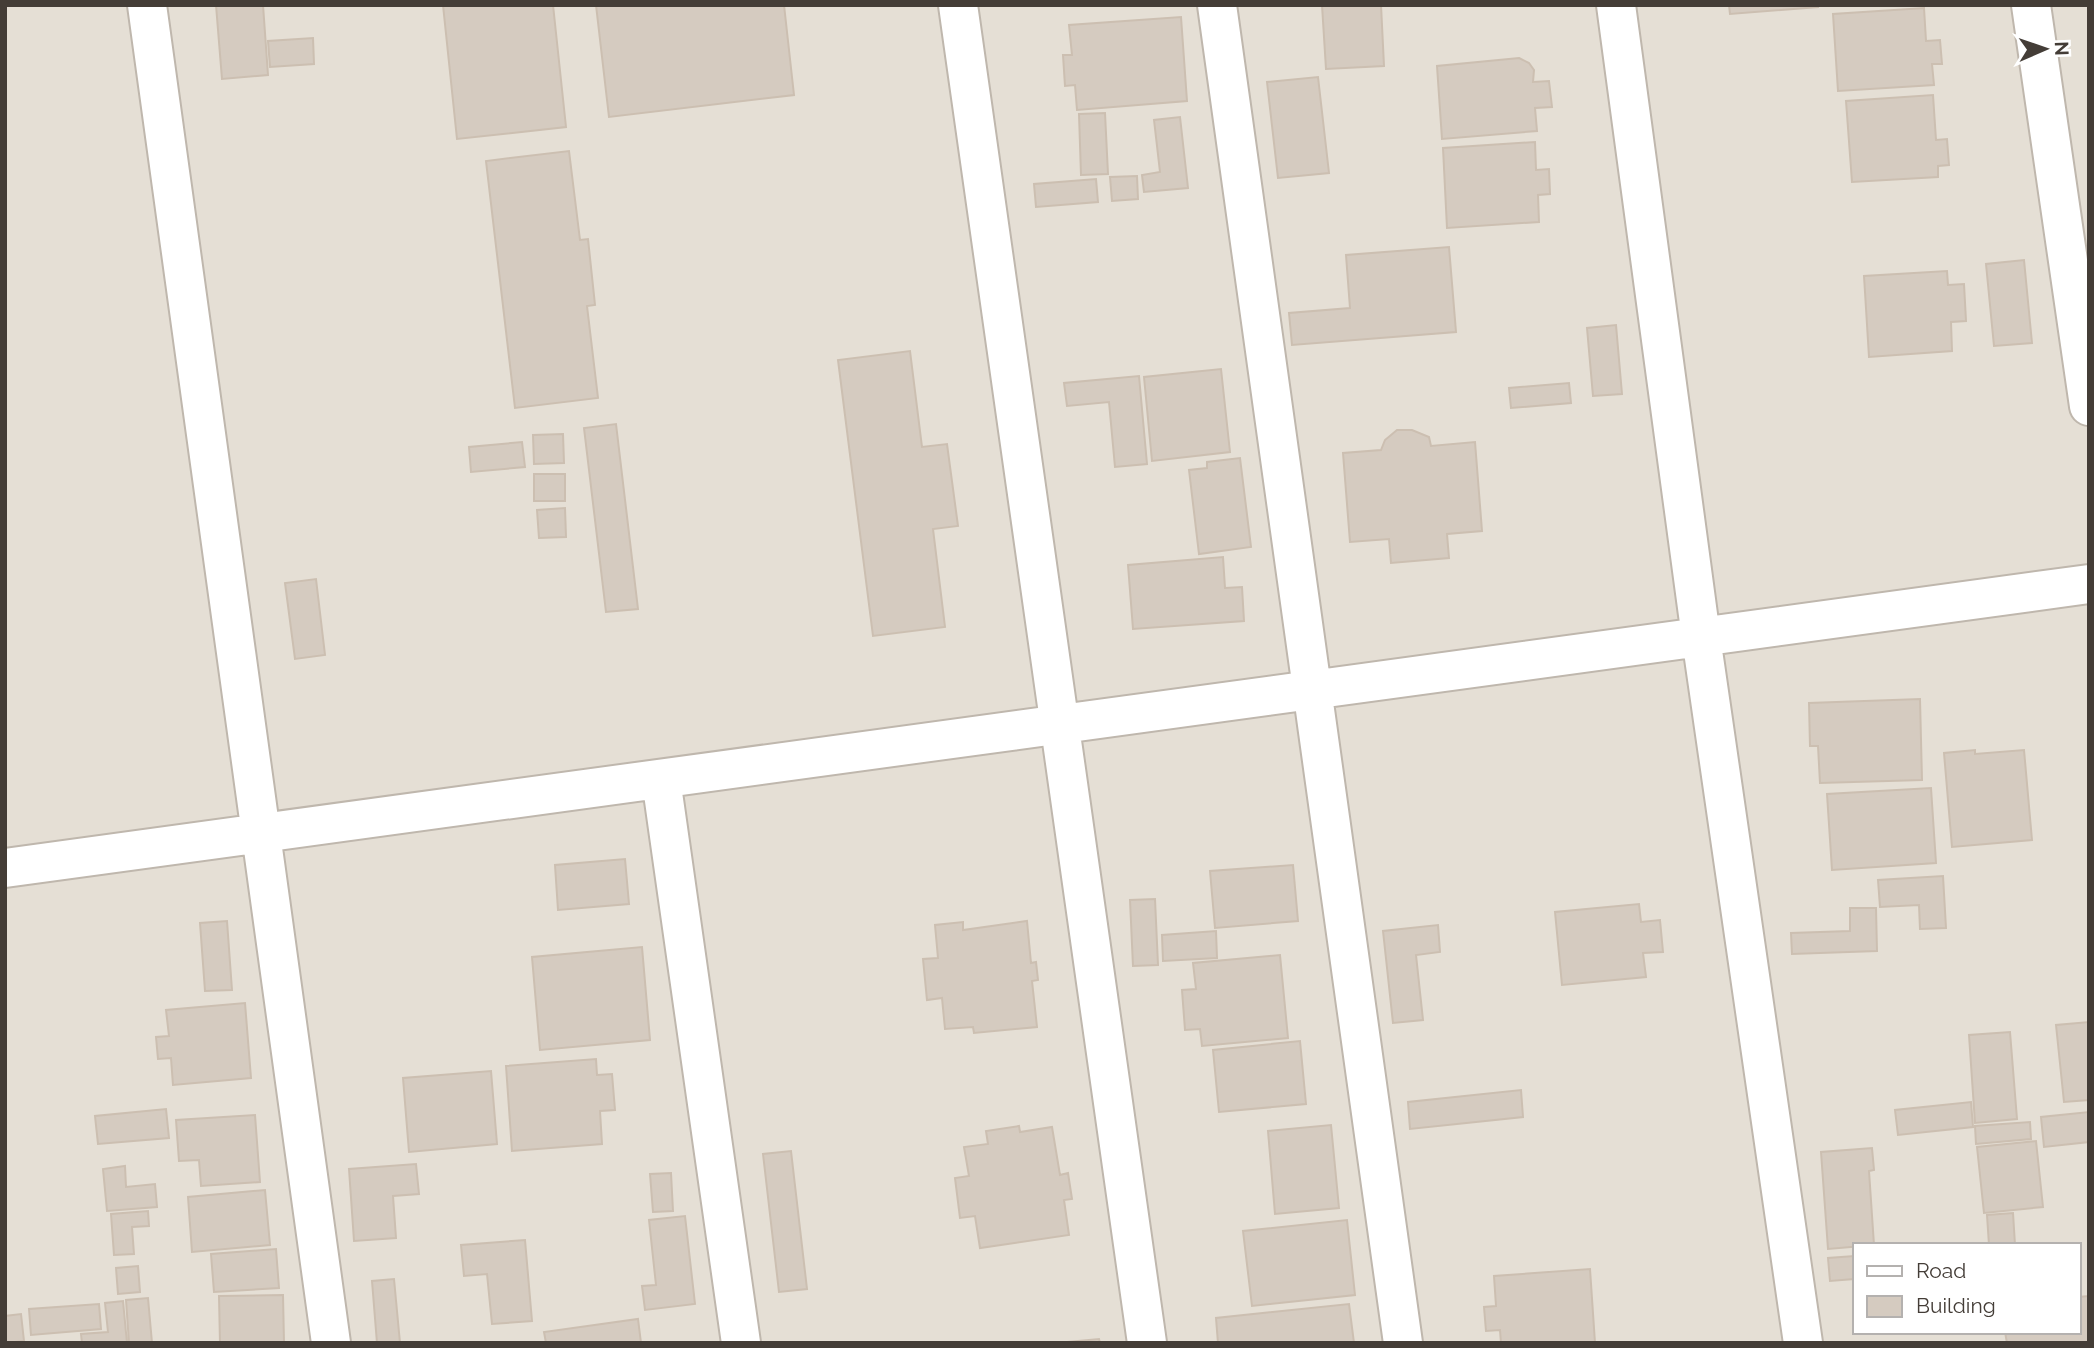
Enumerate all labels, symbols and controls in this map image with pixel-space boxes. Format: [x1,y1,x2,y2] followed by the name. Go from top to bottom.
[2010,14,2080,84] north arrow
[2051,41,2073,56] text: N
[1853,1243,2080,1334] legend
[1916,1258,1966,1283] text: Road
[1916,1293,1996,1318] text: Building

